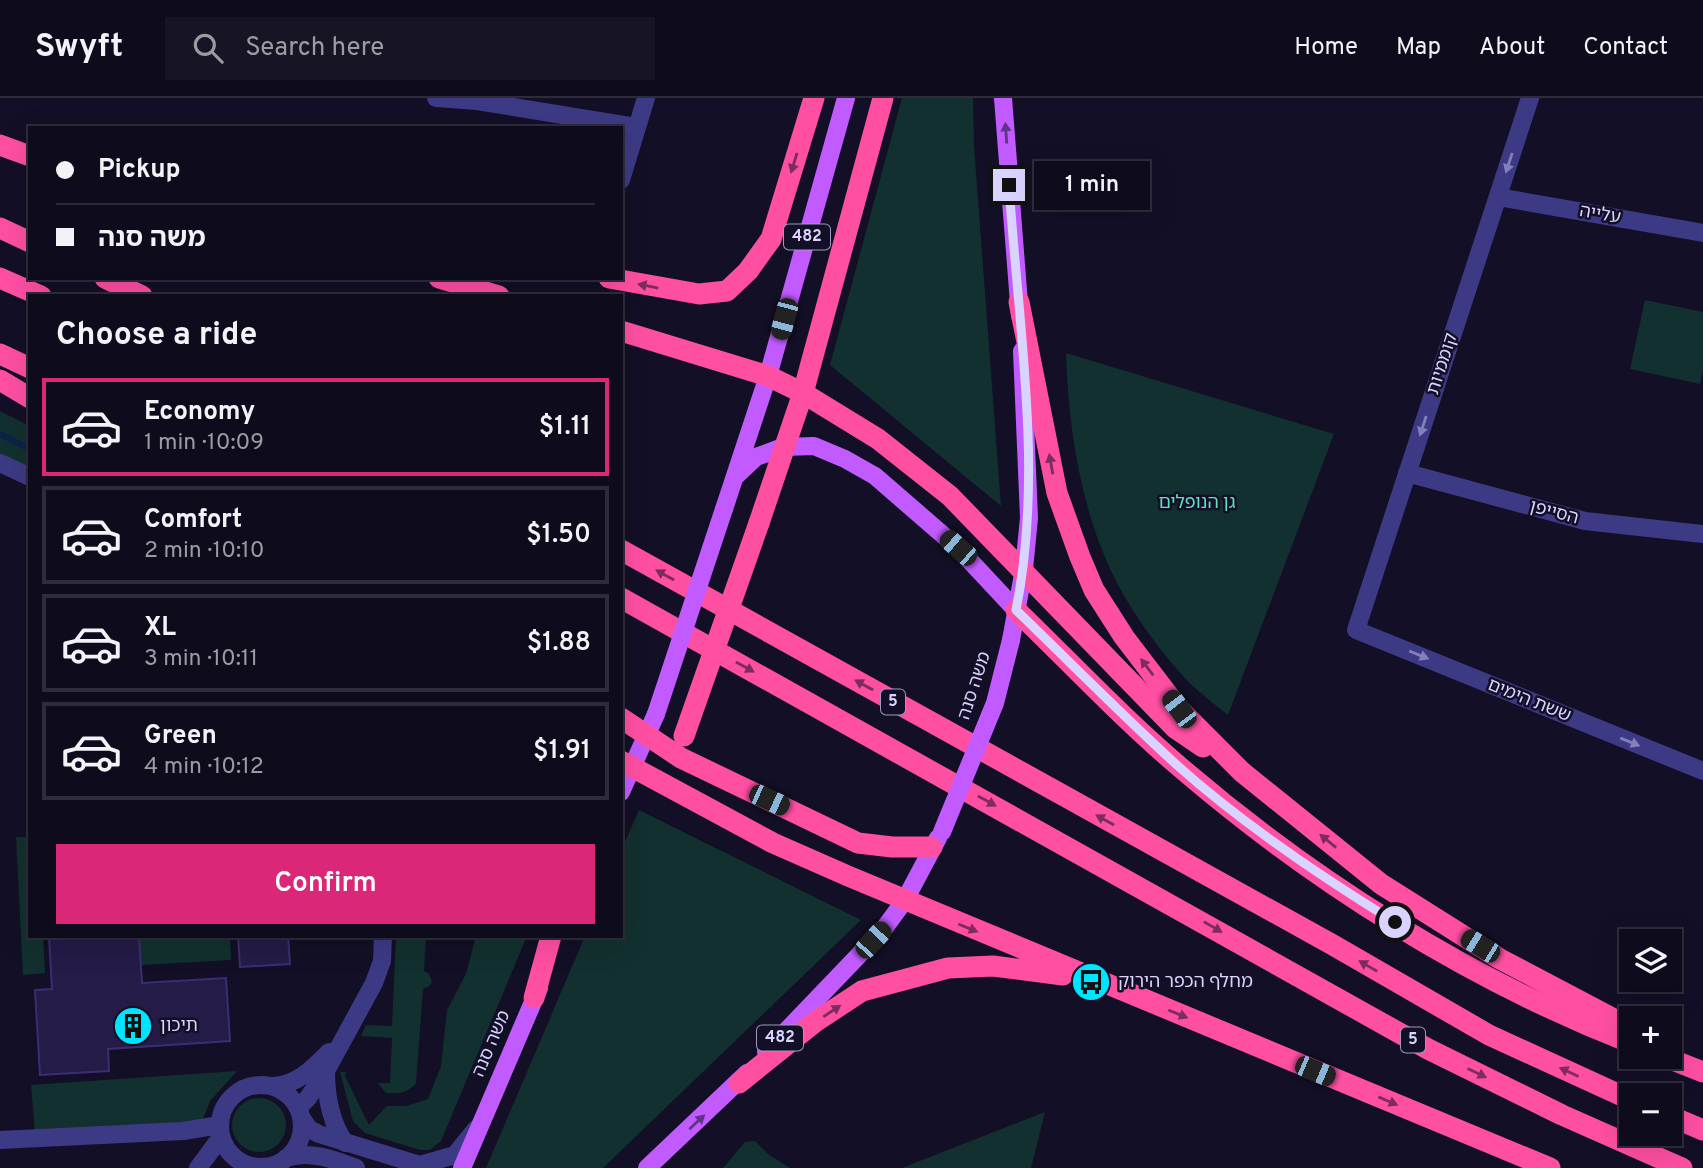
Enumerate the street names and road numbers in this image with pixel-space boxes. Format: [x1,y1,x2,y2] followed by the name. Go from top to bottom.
[1578,200,1622,230] street label: עלייה
[784,225,830,250] road number: 482
[1422,330,1464,398] street label: קוממיות
[1527,495,1581,531] street label: הסייפן
[953,649,997,723] street label: משה סנה
[1484,674,1574,728] street label: ששת הימים
[881,690,905,715] road number: 5
[468,1007,516,1081] street label: משה סנה
[757,1026,803,1050] road number: 482
[1401,1028,1425,1052] road number: 5

